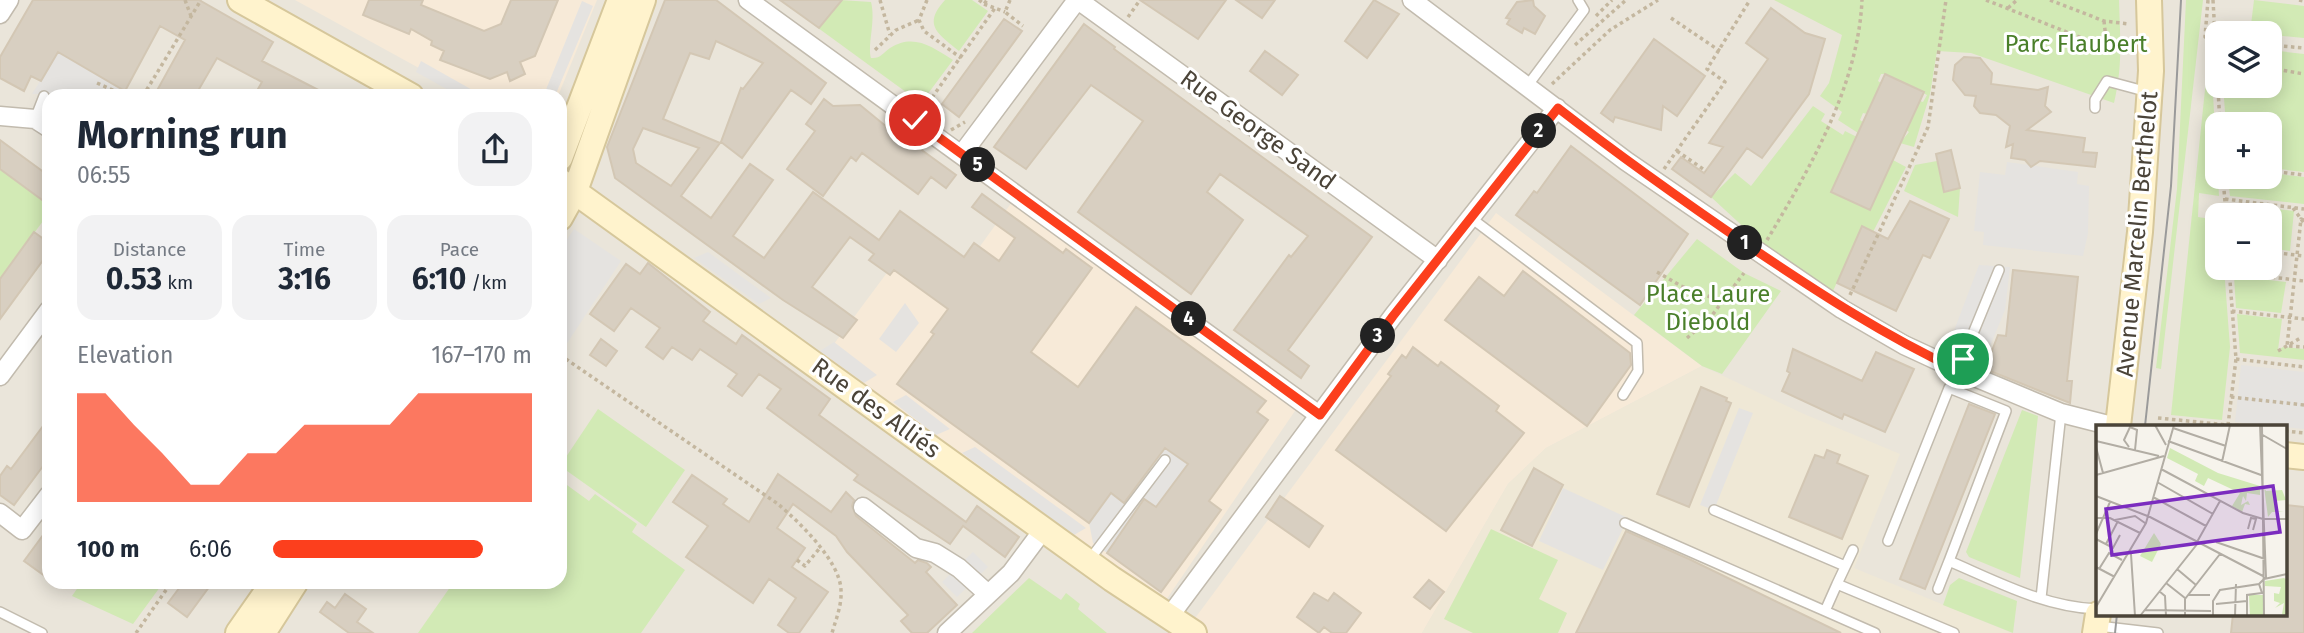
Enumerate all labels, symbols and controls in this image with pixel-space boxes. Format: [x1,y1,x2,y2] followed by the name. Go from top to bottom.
[2205,21,2282,280] map controls
[2205,21,2282,98] button: layers
[2005,30,2148,58] park label: Parc Flaubert
[1175,64,1341,196] street label: Rue George Sand
[885,90,945,150] pin
[2111,90,2163,378] street label: Avenue Marcelin Berthelot
[896,101,934,139] icon: check
[77,112,288,158] text: Morning run
[458,112,532,186] button: share
[2205,112,2282,189] button: +
[1522,114,1556,148] pin: 2
[1534,119,1543,142] text: 2
[960,148,996,182] pin: 5
[972,153,983,176] text: 5
[77,161,131,189] text: 06:55
[2205,203,2282,280] button: −
[1728,226,1762,260] pin: 1
[1740,231,1749,254] text: 1
[113,238,186,261] text: Distance
[284,238,325,261] text: Time
[440,238,479,261] text: Pace
[106,261,162,297] text: 0.53
[278,261,331,297] text: 3:16
[412,261,466,297] text: 6:10
[162,271,193,294] text: km
[466,271,507,294] text: /km
[1646,280,1770,336] park label: Place Laure Diebold
[1172,302,1206,336] pin: 4
[1183,307,1194,330] text: 4
[1360,318,1396,354] pin: 3
[1373,324,1382,347] text: 3
[1933,329,1993,389] pin
[1944,340,1982,378] icon: arrive
[77,341,173,369] text: Elevation
[431,341,532,369] text: 167–170 m
[806,352,946,464] street label: Rue des Alliés
[2096,425,2286,616] inset map
[77,535,139,563] text: 100 m
[189,535,232,563] text: 6:06

